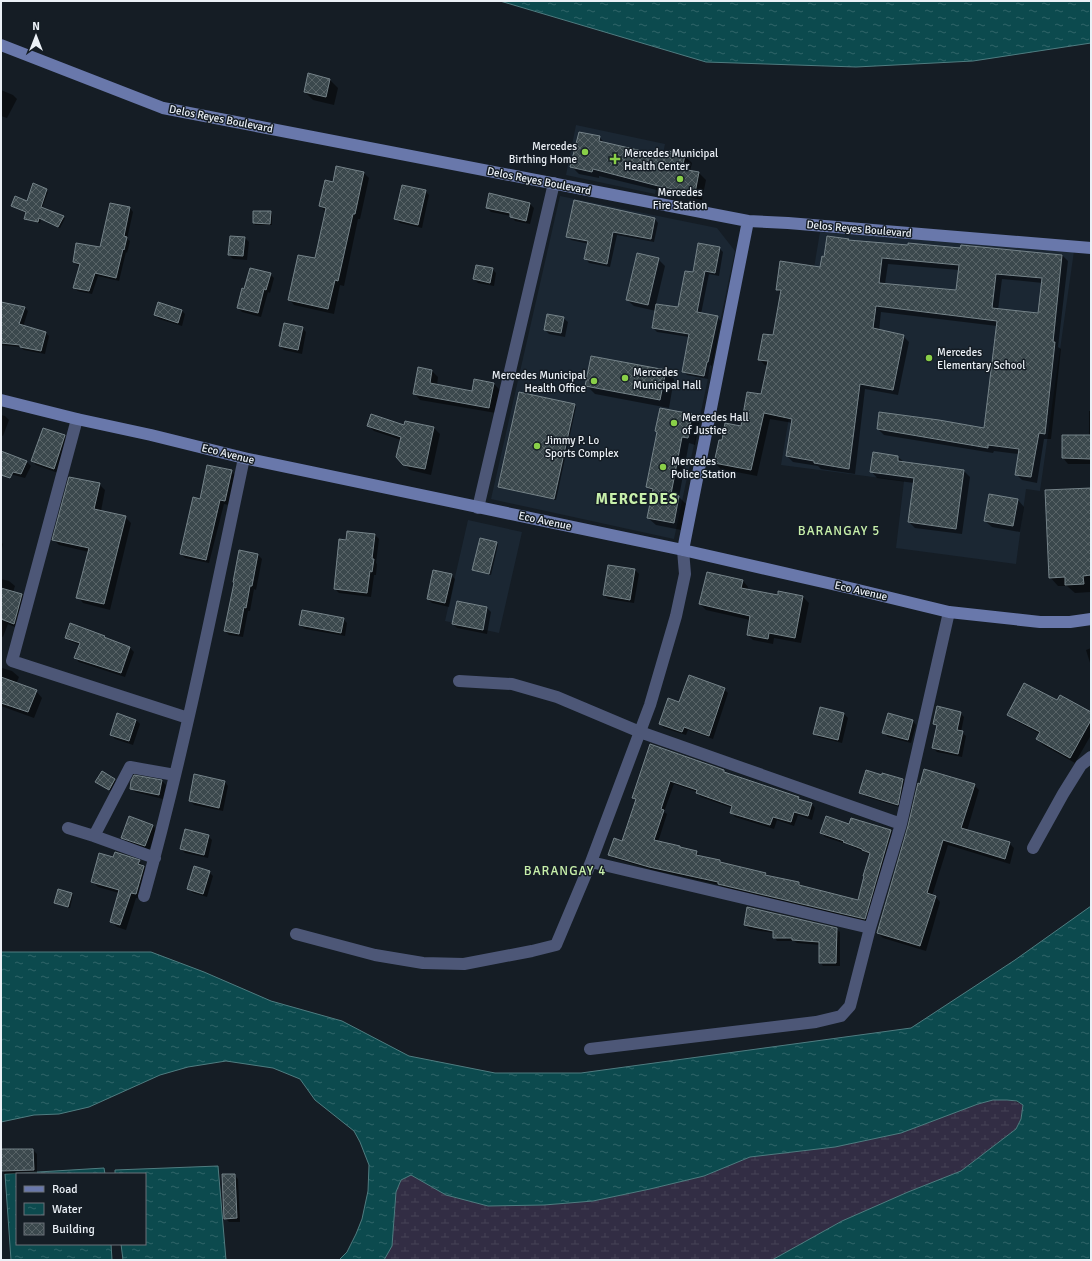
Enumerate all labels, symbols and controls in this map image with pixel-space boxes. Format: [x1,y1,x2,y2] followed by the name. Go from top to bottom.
[16,16,56,56] north arrow
[32,20,40,33] text: N
[168,103,274,135] street label: Delos Reyes Boulevard
[509,140,577,166] place label: Mercedes Birthing Home
[580,147,590,157] marker: Mercedes Birthing Home
[624,147,718,173] place label: Mercedes Municipal Health Center
[609,153,621,165] marker: Mercedes Municipal Health Center
[486,165,592,197] street label: Delos Reyes Boulevard
[675,174,685,184] marker: Mercedes Fire Station
[653,186,707,212] place label: Mercedes Fire Station
[806,218,912,240] street label: Delos Reyes Boulevard
[937,346,1025,372] place label: Mercedes Elementary School
[924,353,934,363] marker: Mercedes Elementary School
[633,366,702,392] place label: Mercedes Municipal Hall
[492,369,586,395] place label: Mercedes Municipal Health Office
[620,373,630,383] marker: Mercedes Municipal Hall
[589,376,599,386] marker: Mercedes Municipal Health Office
[682,411,749,437] place label: Mercedes Hall of Justice
[669,418,679,428] marker: Mercedes Hall of Justice
[545,434,619,460] place label: Jimmy P. Lo Sports Complex
[200,441,256,467] street label: Eco Avenue
[532,441,542,451] marker: Jimmy P. Lo Sports Complex
[671,455,736,481] place label: Mercedes Police Station
[658,462,668,472] marker: Mercedes Police Station
[596,490,678,508] district label: MERCEDES
[517,509,573,533] street label: Eco Avenue
[798,523,880,539] district label: BARANGAY 5
[833,579,889,603] street label: Eco Avenue
[524,863,606,879] district label: BARANGAY 4
[16,1173,146,1245] legend
[52,1182,78,1197] text: Road
[52,1202,83,1217] text: Water
[52,1222,95,1237] text: Building

